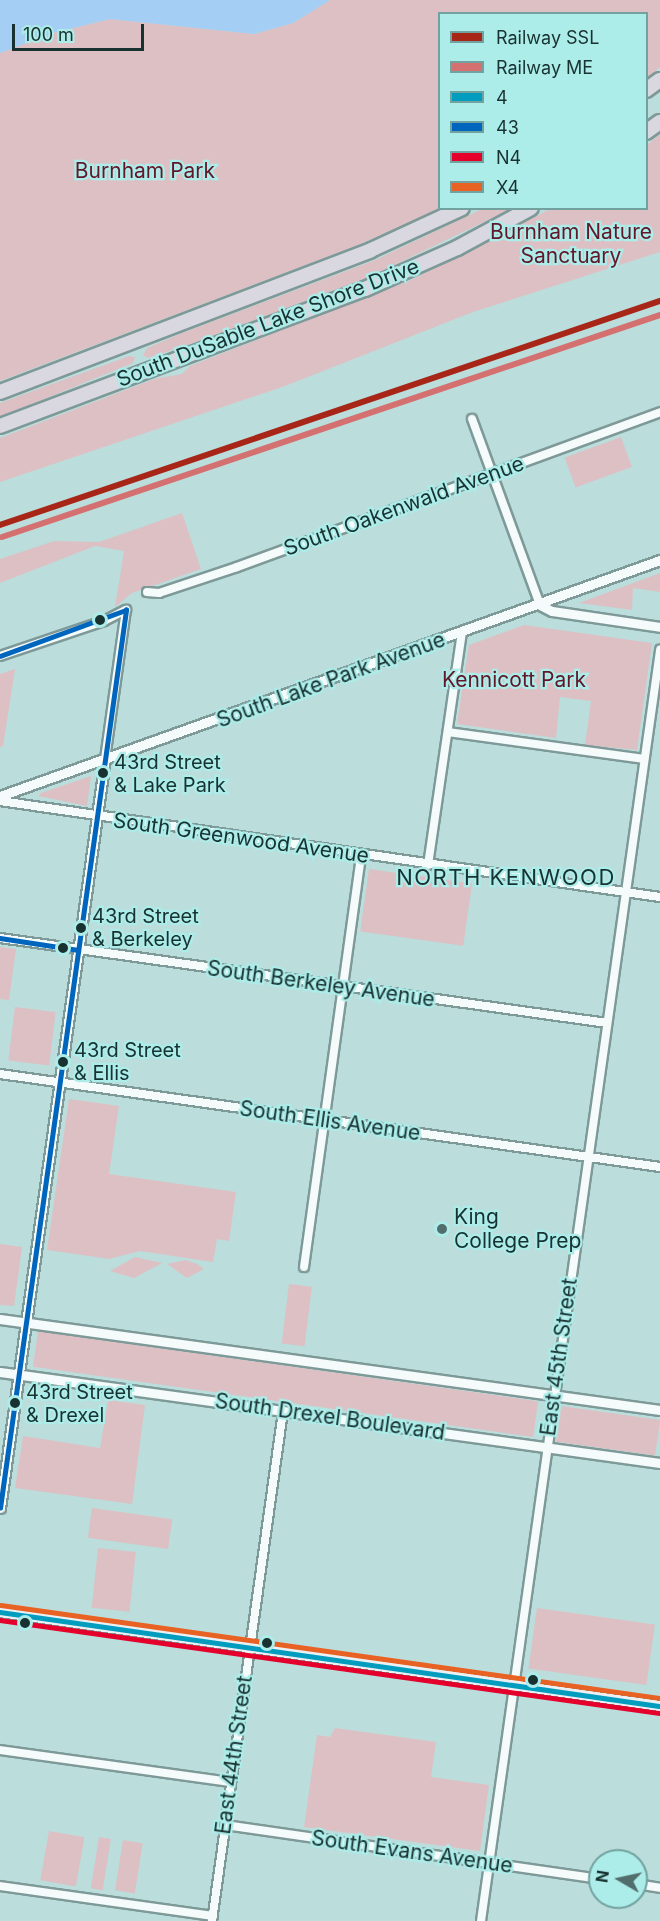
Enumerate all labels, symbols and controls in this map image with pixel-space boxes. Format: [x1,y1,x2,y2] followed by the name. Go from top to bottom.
[15,12,147,50] scale bar
[438,12,648,210] legend
[23,24,74,45] text: 100 m
[496,27,599,48] text: Railway SSL
[496,57,593,78] text: Railway ME
[496,87,508,108] text: 4
[496,117,519,138] text: 43
[496,147,521,168] text: N4
[75,158,215,184] park label: Burnham Park
[496,177,519,198] text: X4
[490,219,652,269] park label: Burnham Nature Sanctuary
[113,254,423,392] street label: South DuSable Lake Shore Drive
[280,451,528,561] street label: South Oakenwald Avenue
[94,614,106,626] unlabelled marker
[213,627,449,733] street label: South Lake Park Avenue
[442,667,586,693] park label: Kennicott Park
[114,750,226,797] place label: 43rd Street & Lake Park
[97,767,109,779] marker: 43rd Street & Lake Park
[111,808,371,868] street label: South Greenwood Avenue
[396,865,616,891] district label: NORTH KENWOOD
[92,904,199,951] place label: 43rd Street & Berkeley
[75,922,87,934] marker: 43rd Street & Berkeley
[57,942,69,954] unlabelled marker
[206,956,436,1012] street label: South Berkeley Avenue
[74,1038,181,1085] place label: 43rd Street & Ellis
[57,1056,69,1068] marker: 43rd Street & Ellis
[238,1096,422,1146] street label: South Ellis Avenue
[454,1204,581,1254] place label: King College Prep
[435,1222,449,1236] marker: King College Prep
[535,1276,583,1438] street label: East 45th Street
[26,1380,133,1427] place label: 43rd Street & Drexel
[213,1388,447,1446] street label: South Drexel Boulevard
[9,1397,21,1409] marker: 43rd Street & Drexel
[19,1617,31,1629] unlabelled marker
[261,1637,273,1649] unlabelled marker
[210,1674,258,1836] street label: East 44th Street
[527,1674,539,1686] unlabelled marker
[310,1825,514,1879] street label: South Evans Avenue
[588,1849,648,1909] north arrow
[591,1869,613,1884] text: N

